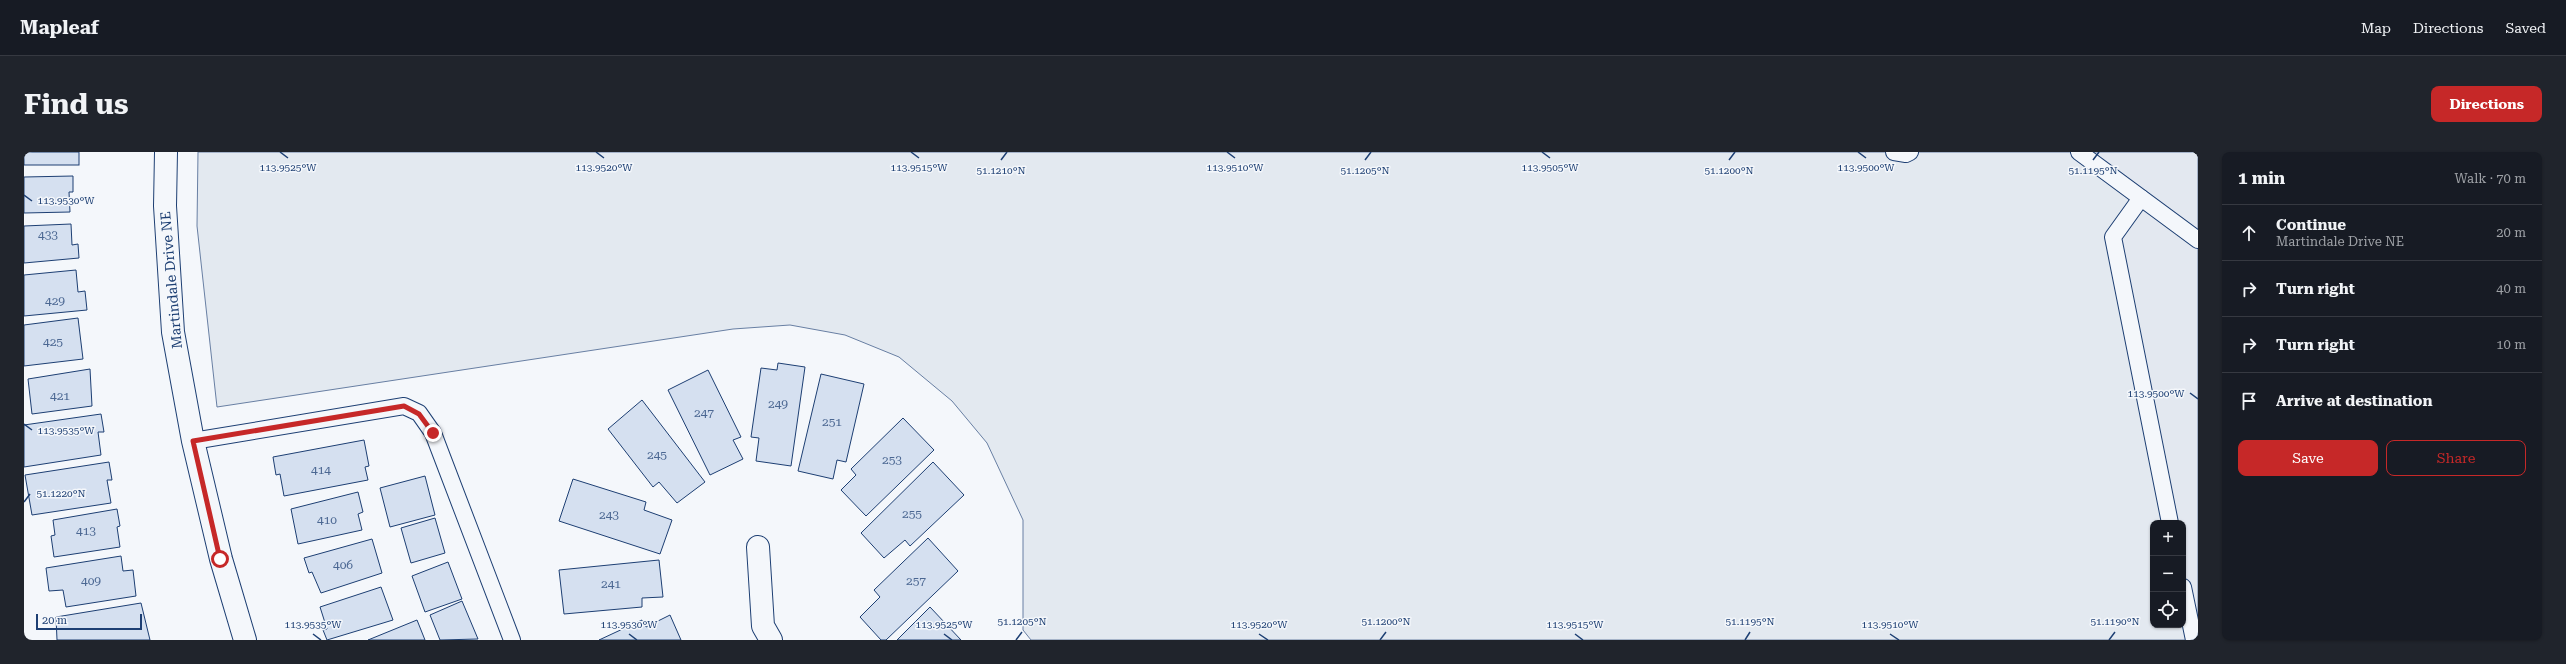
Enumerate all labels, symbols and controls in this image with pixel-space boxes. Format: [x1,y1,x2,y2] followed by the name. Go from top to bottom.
[20,16,99,39] text: Mapleaf
[2361,20,2391,36] text: Map
[2413,20,2483,36] text: Directions
[2505,20,2546,36] text: Saved
[2431,86,2542,122] button: Directions
[24,88,128,121] text: Find us
[260,162,317,173] text: 113.9525°W
[576,162,633,173] text: 113.9520°W
[891,162,948,173] text: 113.9515°W
[1207,162,1264,173] text: 113.9510°W
[1522,162,1579,173] text: 113.9505°W
[1838,162,1895,173] text: 113.9500°W
[976,165,1026,176] text: 51.1210°N
[1340,165,1390,176] text: 51.1205°N
[1704,165,1754,176] text: 51.1200°N
[2068,165,2118,176] text: 51.1195°N
[2238,168,2285,188] text: 1 min
[2454,171,2526,186] text: Walk · 70 m
[38,195,95,206] text: 113.9530°W
[157,211,185,349] street label: Martindale Drive NE
[2276,216,2346,234] text: Continue
[2238,222,2260,244] icon: ahead
[2496,225,2526,240] text: 20 m
[38,228,58,242] house number: 433
[2276,234,2404,249] text: Martindale Drive NE
[2238,278,2260,300] icon: right
[2276,280,2355,298] text: Turn right
[2496,281,2526,296] text: 40 m
[45,294,65,308] house number: 429
[2238,334,2260,356] icon: right
[43,335,63,349] house number: 425
[2276,336,2355,354] text: Turn right
[2496,337,2526,352] text: 10 m
[2128,388,2185,399] text: 113.9500°W
[50,389,70,403] house number: 421
[2238,390,2260,412] icon: arrive
[2276,392,2432,410] text: Arrive at destination
[768,397,788,411] house number: 249
[694,406,714,420] house number: 247
[822,415,842,429] house number: 251
[424,424,442,442] route end
[38,425,95,436] text: 113.9535°W
[2238,440,2378,476] button: Save
[2386,440,2526,476] button: Share
[647,448,667,462] house number: 245
[882,453,902,467] house number: 253
[311,463,331,477] house number: 414
[36,488,86,499] text: 51.1220°N
[902,507,922,521] house number: 255
[599,508,619,522] house number: 243
[317,513,337,527] house number: 410
[2150,520,2186,628] map controls
[2150,520,2186,556] button: +
[76,524,96,538] house number: 413
[211,550,229,568] route start
[2150,556,2186,592] button: −
[333,558,353,572] house number: 406
[81,574,101,588] house number: 409
[906,574,926,588] house number: 257
[601,577,621,591] house number: 241
[2150,592,2186,628] button: locate
[36,612,142,631] scale bar
[42,614,67,627] text: 20 m
[997,616,1047,627] text: 51.1205°N
[1361,616,1411,627] text: 51.1200°N
[1725,616,1775,627] text: 51.1195°N
[2090,616,2140,627] text: 51.1190°N
[285,619,342,630] text: 113.9535°W
[601,619,658,630] text: 113.9530°W
[916,619,973,630] text: 113.9525°W
[1231,619,1288,630] text: 113.9520°W
[1547,619,1604,630] text: 113.9515°W
[1862,619,1919,630] text: 113.9510°W

